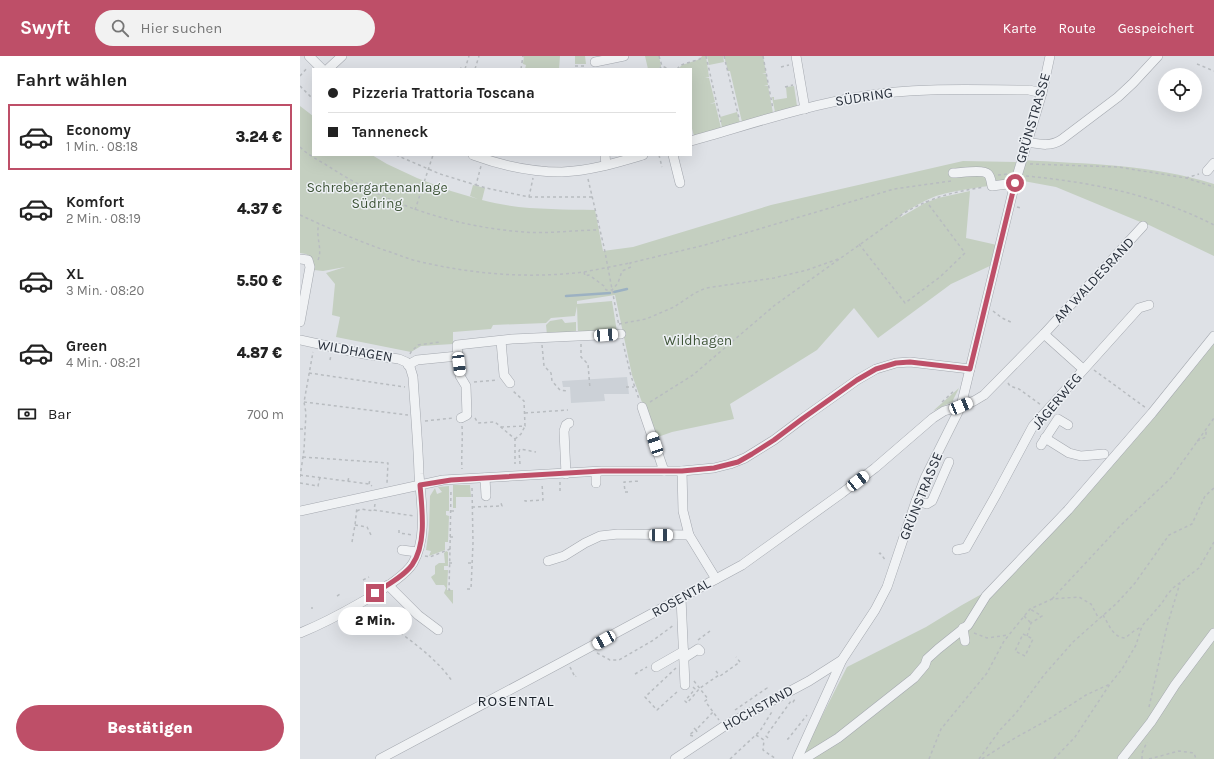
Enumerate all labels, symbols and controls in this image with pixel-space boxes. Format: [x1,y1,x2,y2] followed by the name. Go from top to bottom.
[95,10,375,46] search box
[20,17,71,39] text: Swyft
[109,17,131,39] icon: search
[141,19,222,37] text: Hier suchen
[1003,20,1037,37] text: Karte
[1059,20,1096,37] text: Route
[1118,20,1194,37] text: Gespeichert
[1158,68,1202,112] map controls
[1158,68,1202,112] button: locate
[16,69,128,91] text: Fahrt wählen
[1012,71,1054,165] street label: GRÜNSTRASSE
[352,84,535,102] text: Pizzeria Trattoria Toscana
[834,84,894,110] street label: SÜDRING
[18,119,54,155] icon: car
[66,121,131,139] text: Economy
[352,123,428,141] text: Tanneneck
[236,128,282,146] text: 3.24 €
[66,139,138,154] text: 1 Min. · 08:18
[1006,174,1024,192] route start
[306,179,448,212] park label: Schrebergartenanlage Südring
[18,191,54,227] icon: car
[66,193,124,211] text: Komfort
[237,200,282,218] text: 4.37 €
[66,211,141,226] text: 2 Min. · 08:19
[1050,234,1138,326] street label: AM WALDESRAND
[18,263,54,299] icon: car
[66,265,84,283] text: XL
[236,272,282,290] text: 5.50 €
[66,283,144,298] text: 3 Min. · 08:20
[594,328,618,342] car
[664,332,732,349] park label: Wildhagen
[18,335,54,371] icon: car
[316,336,394,366] street label: WILDHAGEN
[66,337,107,355] text: Green
[237,344,282,362] text: 4.87 €
[452,351,466,377] car
[66,355,140,370] text: 4 Min. · 08:21
[1028,369,1086,433] street label: JÄGERWEG
[948,396,974,416] car
[16,403,38,425] icon: cash
[48,405,71,423] text: Bar
[247,407,284,422] text: 700 m
[646,431,664,457] car
[896,450,946,542] street label: GRÜNSTRASSE
[845,469,871,493] car
[649,529,673,541] car
[649,575,714,621] street label: ROSENTAL
[366,584,384,602] route end
[338,607,412,635] callout: 2 Min.
[355,613,395,628] text: 2 Min.
[591,629,617,651] car
[720,682,796,734] street label: HOCHSTAND
[477,692,555,710] district label: ROSENTAL
[16,705,284,751] button: Bestätigen

